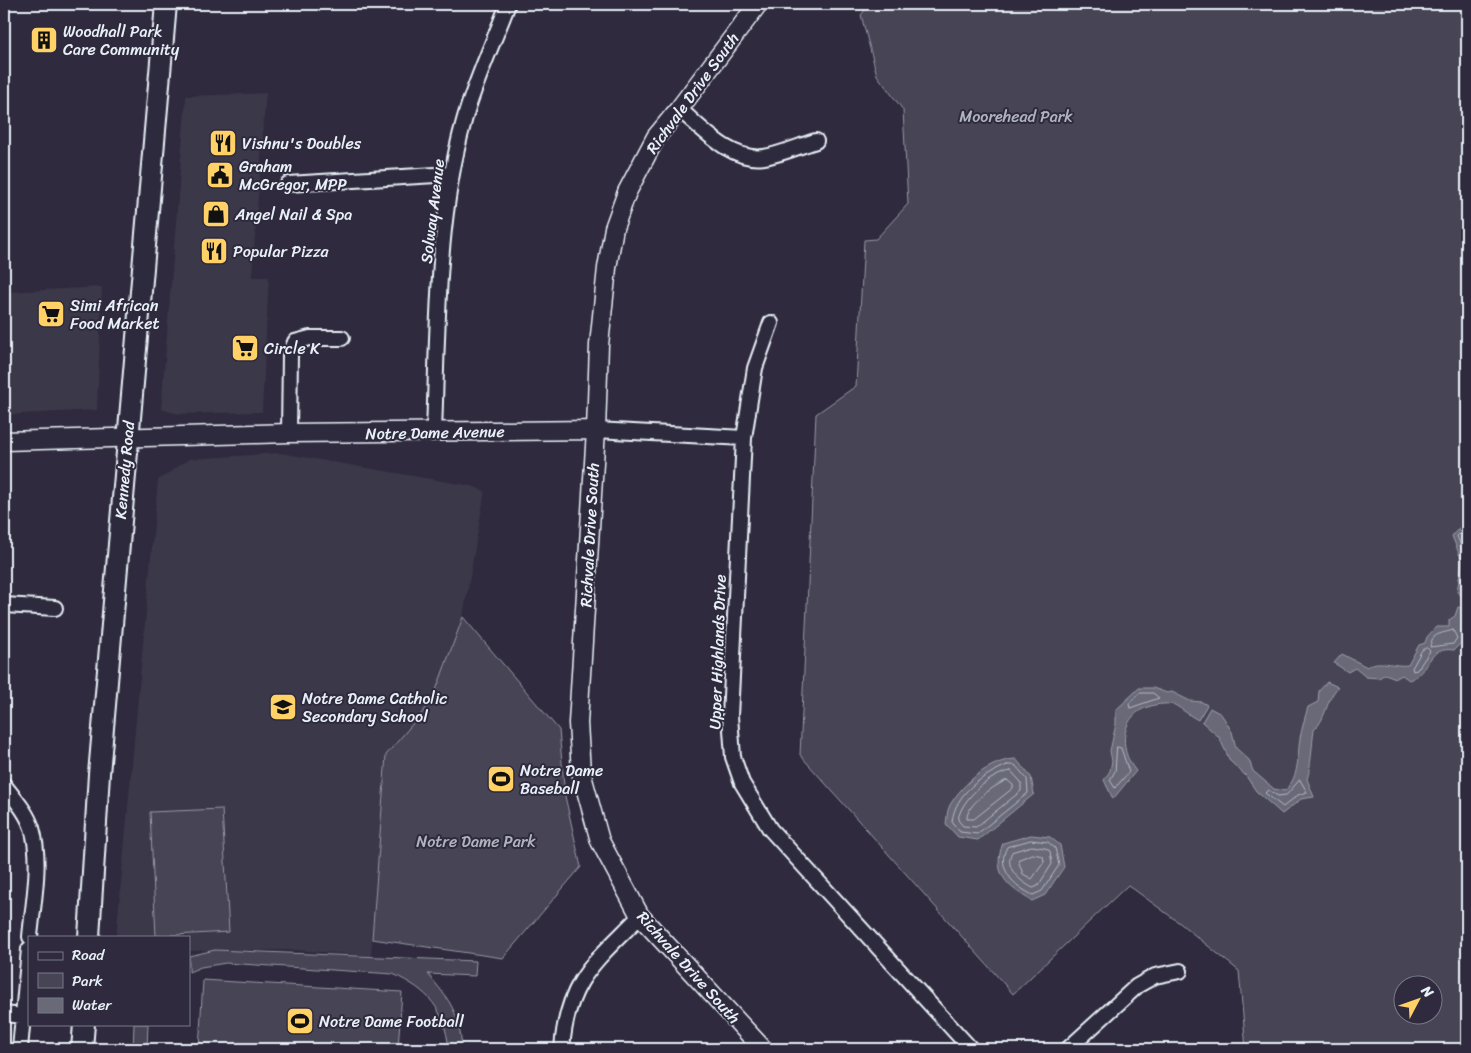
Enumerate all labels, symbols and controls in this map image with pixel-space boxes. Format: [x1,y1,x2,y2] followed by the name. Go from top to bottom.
[63,17,180,64] place label: Woodhall Park Care Community
[29,25,59,55] building icon: Woodhall Park Care Community
[638,26,747,160] street label: Richvale Drive South
[959,102,1073,131] park label: Moorehead Park
[208,128,238,158] restaurant icon: Vishnu's Doubles
[242,129,362,158] place label: Vishnu's Doubles
[239,152,348,199] place label: Graham McGregor, MPP
[412,157,453,265] street label: Solway Avenue
[205,160,235,190] public building icon: Graham McGregor, MPP
[201,199,231,229] shop icon: Angel Nail & Spa
[234,200,352,229] place label: Angel Nail & Spa
[199,236,229,266] restaurant icon: Popular Pizza
[233,237,330,266] place label: Popular Pizza
[70,291,160,338] place label: Simi African Food Market
[36,299,66,329] supermarket icon: Simi African Food Market
[230,333,260,363] supermarket icon: Circle K
[264,334,321,363] place label: Circle K
[365,417,505,448] street label: Notre Dame Avenue
[106,418,143,520] street label: Kennedy Road
[571,462,608,608] street label: Richvale Drive South
[700,574,735,730] street label: Upper Highlands Drive
[302,684,447,731] place label: Notre Dame Catholic Secondary School
[268,692,298,722] school or university icon: Notre Dame Catholic Secondary School
[520,756,603,803] place label: Notre Dame Baseball
[486,764,516,794] sports icon: Notre Dame Baseball
[416,827,536,856] park label: Notre Dame Park
[629,904,748,1031] street label: Richvale Drive South
[28,936,190,1026] legend
[72,942,105,968] text: Road
[72,968,103,994] text: Park
[1394,976,1444,1026] north arrow
[1414,979,1440,1004] text: N
[72,992,112,1018] text: Water
[285,1006,315,1036] sports icon: Notre Dame Football
[319,1007,464,1036] place label: Notre Dame Football

